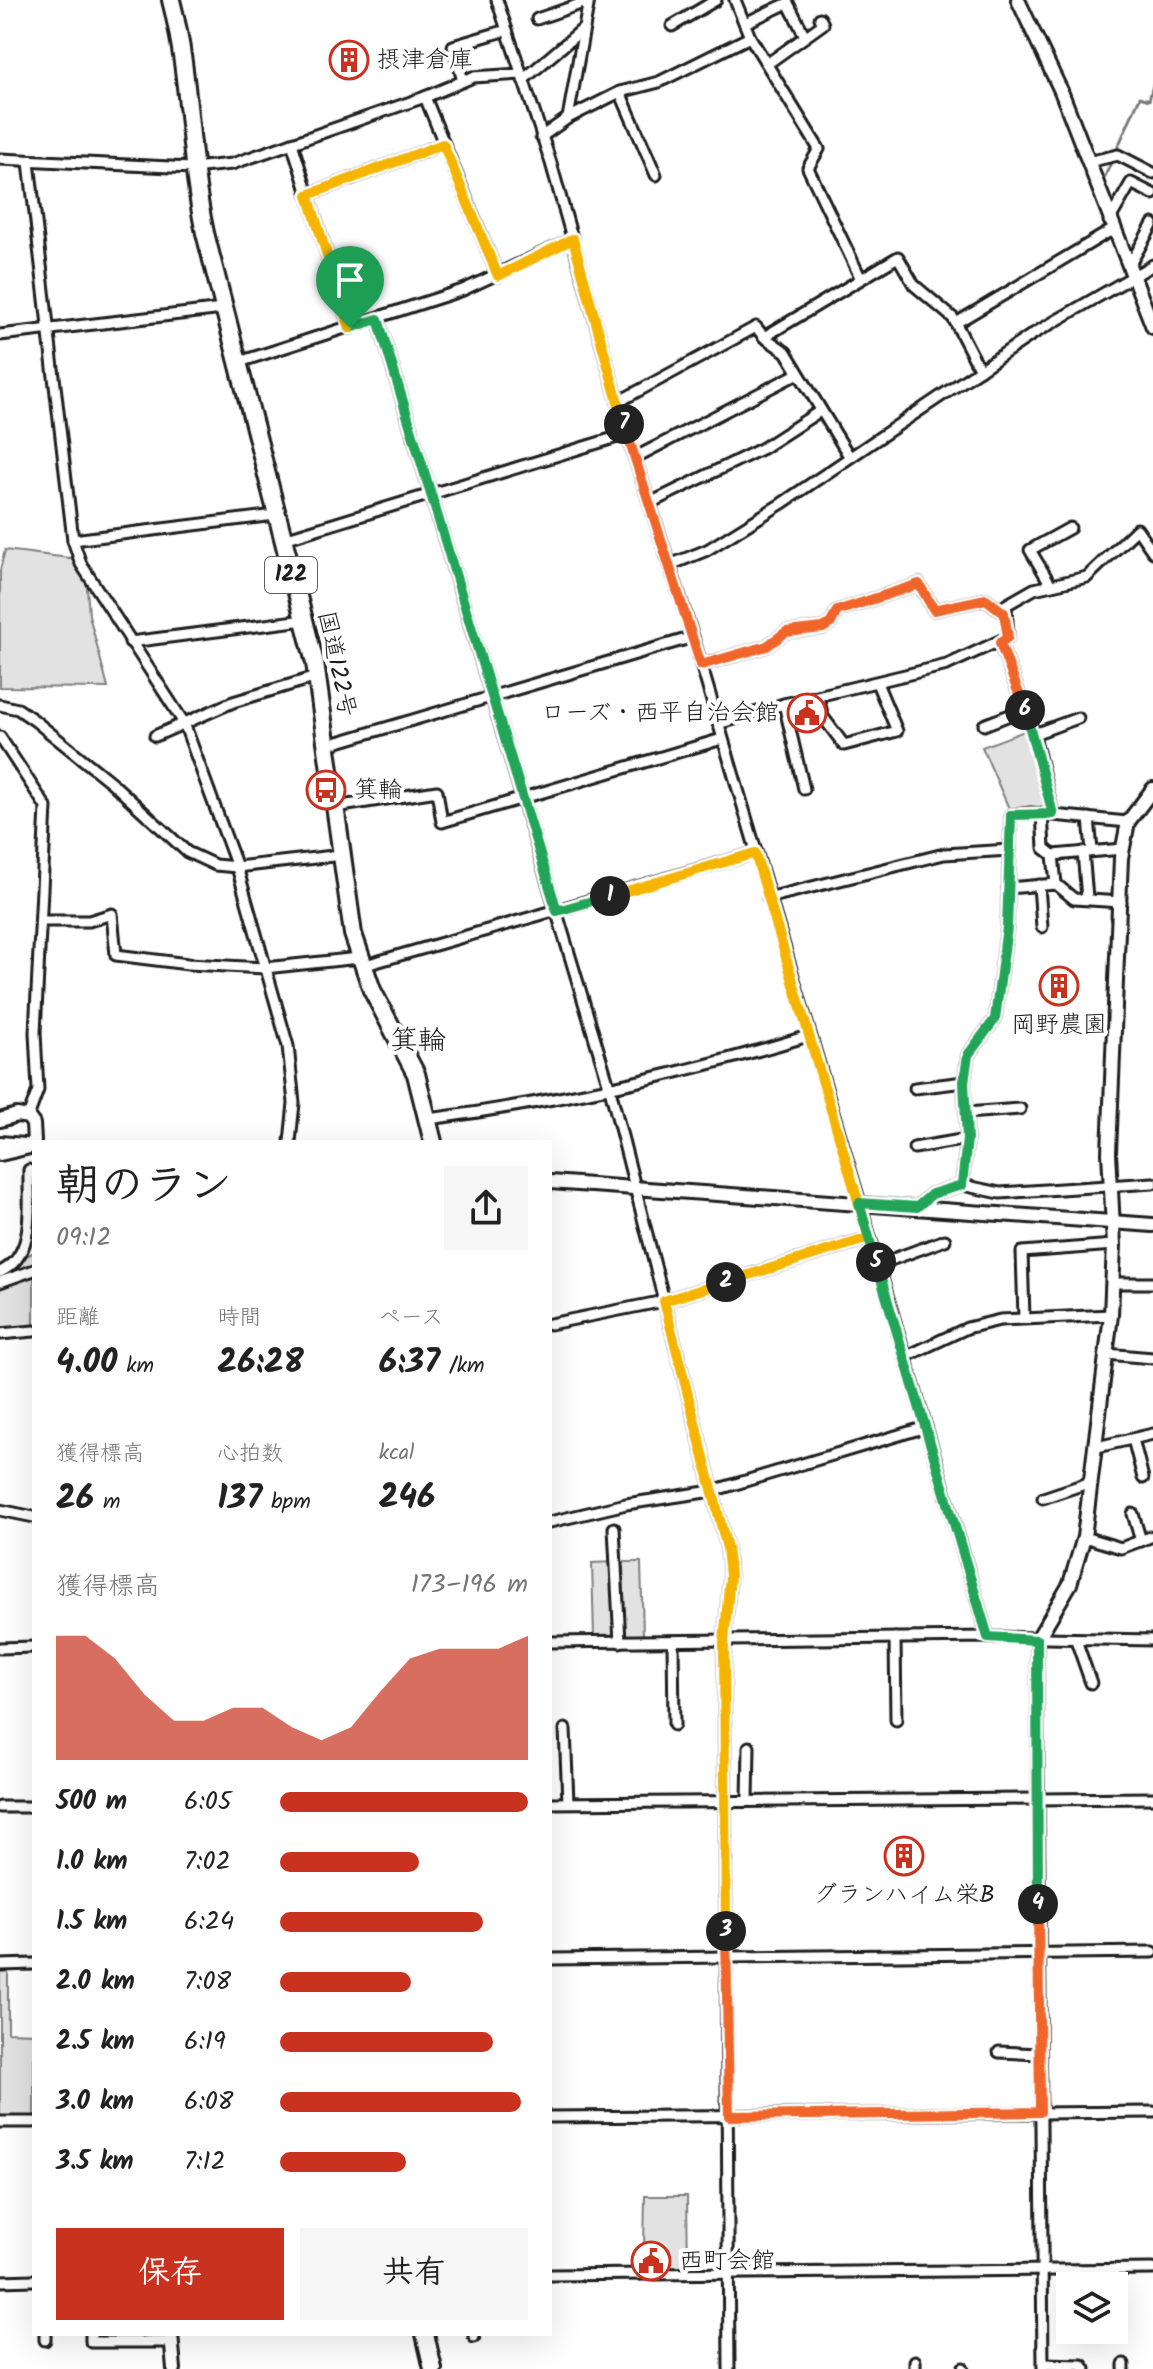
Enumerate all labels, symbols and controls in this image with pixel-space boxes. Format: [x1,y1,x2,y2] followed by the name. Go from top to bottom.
[328,39,370,81] building icon: 摂津倉庫
[377,41,473,80] place label: 摂津倉庫
[316,246,384,328] pin
[328,258,372,302] icon: arrive
[604,404,644,444] pin: 7
[619,406,629,441] text: 7
[265,557,317,593] road number: 122
[306,607,366,721] street label: 国道122号
[1005,690,1045,730] pin: 6
[786,692,828,734] public building icon: ローズ・西平自治会館
[1019,692,1031,727] text: 6
[541,694,779,733] place label: ローズ・西平自治会館
[305,769,347,811] bus stop icon: 箕輪
[354,771,402,810] place label: 箕輪
[590,876,630,916] pin: 1
[607,878,613,913] text: 1
[1038,965,1080,1007] building icon: 岡野農園
[1011,1006,1107,1045] place label: 岡野農園
[390,1019,446,1064] district label: 箕輪
[56,1152,232,1222] text: 朝のラン
[444,1166,528,1250] button: share
[56,1217,111,1259] text: 09:12
[856,1242,896,1282] pin: 5
[870,1244,882,1279] text: 5
[706,1262,746,1302] pin: 2
[720,1264,732,1299] text: 2
[56,1301,100,1336] text: 距離
[217,1301,261,1336] text: 時間
[379,1301,443,1336] text: ペース
[56,1336,117,1390] text: 4.00
[217,1336,304,1390] text: 26:28
[379,1336,440,1390] text: 6:37
[117,1349,154,1384] text: km
[440,1349,485,1384] text: /km
[379,1436,414,1471] text: kcal
[56,1437,144,1472] text: 獲得標高
[217,1437,283,1472] text: 心拍数
[379,1471,435,1525] text: 246
[56,1472,94,1526] text: 26
[217,1472,262,1526] text: 137
[94,1485,121,1520] text: m
[262,1485,311,1520] text: bpm
[411,1564,528,1606] text: 173–196 m
[56,1566,160,1608] text: 獲得標高
[56,1781,127,1823] text: 500 m
[184,1781,232,1823] text: 6:05
[883,1835,925,1877] building icon: グランハイム栄B
[56,1841,127,1883] text: 1.0 km
[184,1841,231,1883] text: 7:02
[813,1876,995,1915] place label: グランハイム栄B
[1018,1884,1058,1924] pin: 4
[1032,1886,1044,1921] text: 4
[56,1901,127,1943] text: 1.5 km
[184,1901,234,1943] text: 6:24
[706,1911,746,1951] pin: 3
[720,1913,732,1948] text: 3
[56,1961,135,2003] text: 2.0 km
[184,1961,231,2003] text: 7:08
[56,2021,135,2063] text: 2.5 km
[184,2021,226,2063] text: 6:19
[56,2081,134,2123] text: 3.0 km
[184,2081,234,2123] text: 6:08
[56,2141,134,2183] text: 3.5 km
[184,2141,226,2183] text: 7:12
[56,2228,284,2320] button: 保存
[300,2228,528,2320] button: 共有
[630,2240,672,2282] public building icon: 西町会館
[679,2242,775,2281] place label: 西町会館
[1056,2272,1128,2344] map controls
[1056,2272,1128,2344] button: layers

